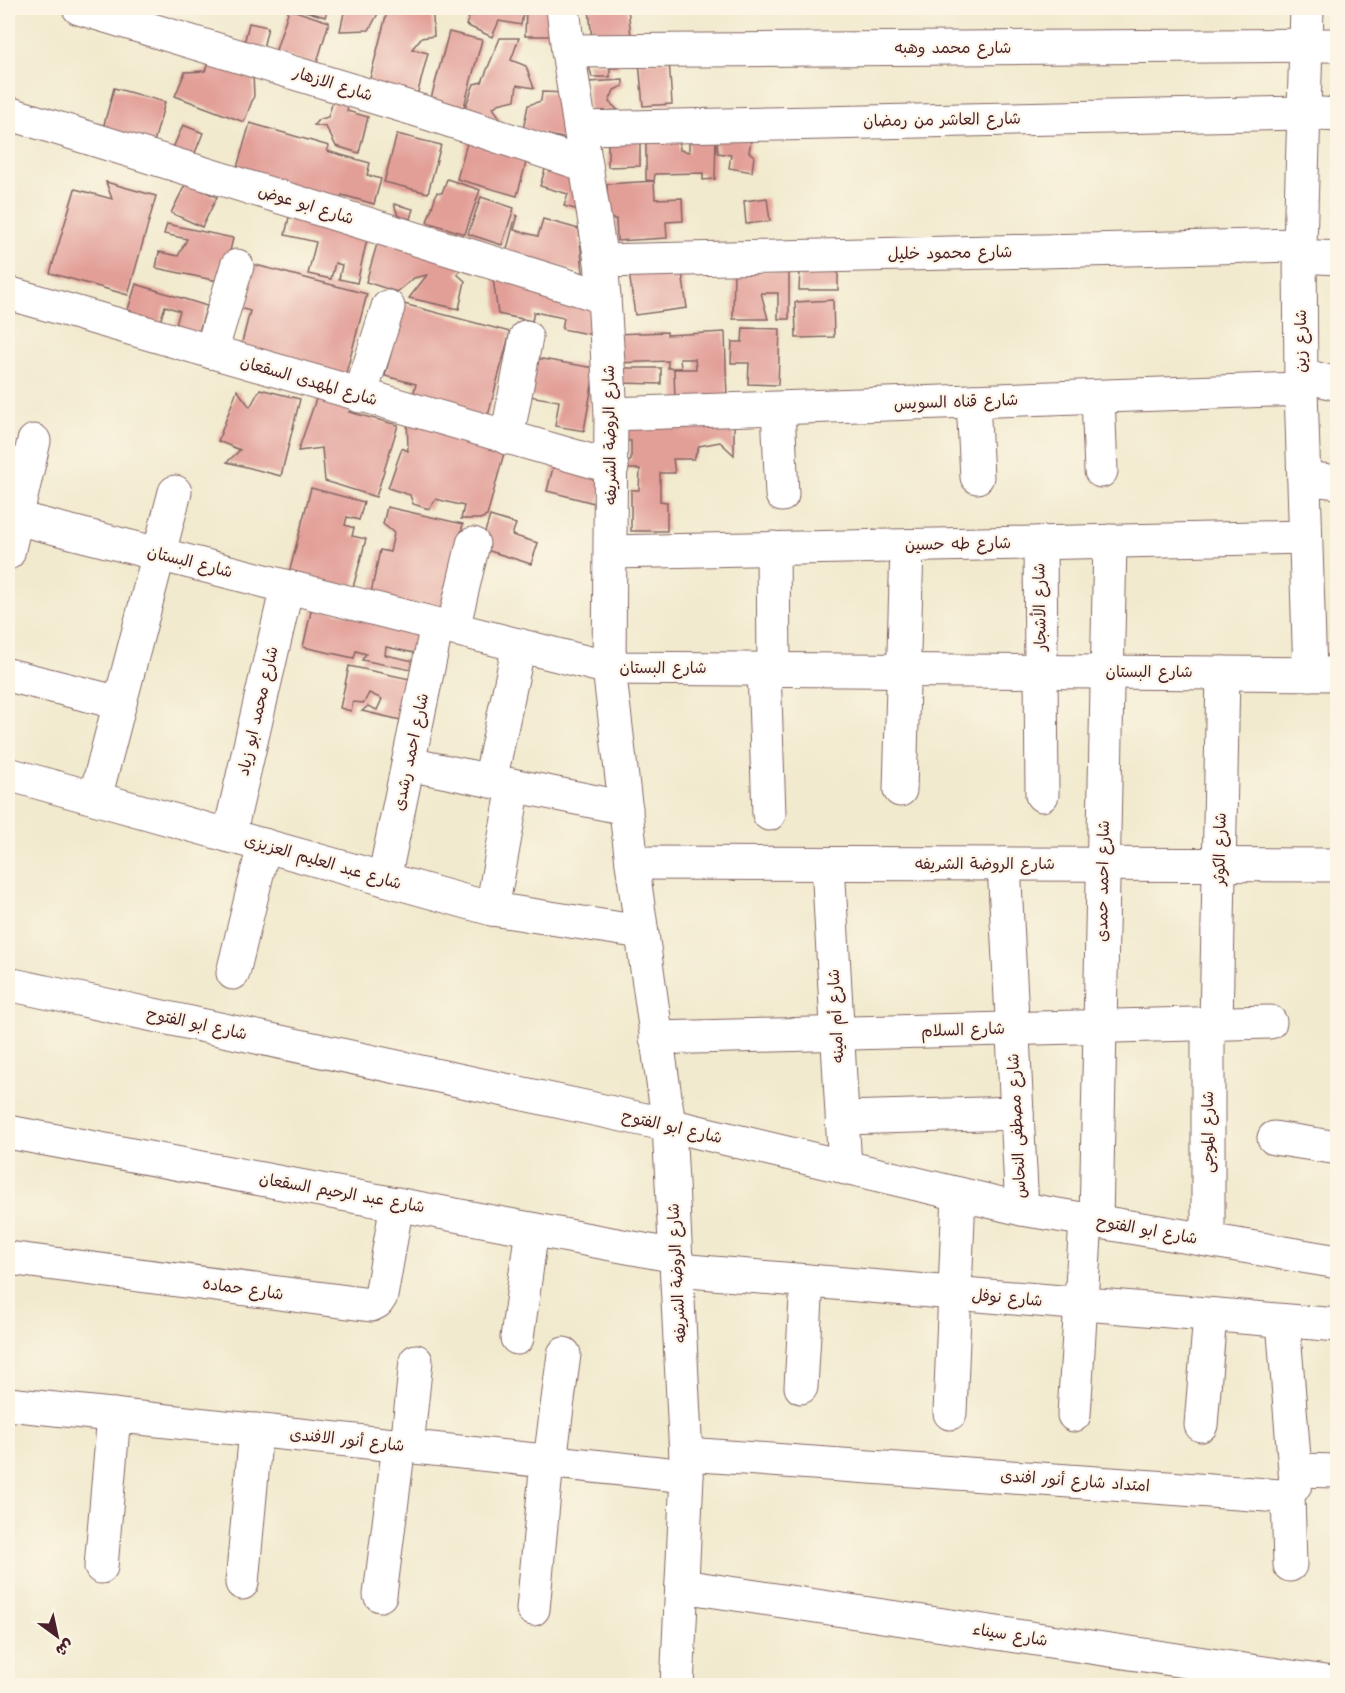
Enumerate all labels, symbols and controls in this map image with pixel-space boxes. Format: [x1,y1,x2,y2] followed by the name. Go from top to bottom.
[895,37,1011,59] street label: شارع محمد وهبه
[290,61,375,106] street label: شارع الازهار
[863,108,1021,132] street label: شارع العاشر من رمضان
[255,180,357,230] street label: شارع ابو عوض
[887,241,1013,265] street label: شارع محمود خليل
[1290,309,1312,373] street label: شارع زين
[238,351,380,411] street label: شارع المهدى السقعان
[598,365,622,505] street label: شارع الروضة الشريفه
[893,389,1019,415] street label: شارع قناه السويس
[905,532,1011,556] street label: شارع طه حسين
[145,541,235,583] street label: شارع البستان
[1028,563,1052,653] street label: شارع الأشجار
[232,644,284,778] street label: شارع محمد ابو زياد
[619,657,707,679] street label: شارع البستان
[1105,661,1193,683] street label: شارع البستان
[388,691,434,813] street label: شارع احمد رشدى
[1208,812,1232,888] street label: شارع الكوثر
[1091,820,1115,942] street label: شارع احمد حمدى
[242,829,404,896] street label: شارع عبد العليم العزيزى
[915,853,1055,875] street label: شارع الروضة الشريفه
[823,968,850,1064] street label: شارع أم امينه
[145,1003,249,1045] street label: شارع ابو الفتوح
[921,1018,1005,1043] street label: شارع السلام
[1002,1053,1032,1199] street label: شارع مصطفى النحاس
[1197,1091,1219,1173] street label: شارع الموجى
[620,1105,724,1149] street label: شارع ابو الفتوح
[257,1168,427,1219] street label: شارع عبد الرحيم السقعان
[662,1203,692,1343] street label: شارع الروضة الشريفه
[1095,1210,1199,1250] street label: شارع ابو الفتوح
[201,1272,285,1306] street label: شارع حماده
[971,1284,1043,1312] street label: شارع نوفل
[289,1423,405,1457] street label: شارع أنور الافندى
[999,1465,1151,1497] street label: امتداد شارع أنور افندى
[27,1606,87,1666] north arrow
[971,1618,1049,1652] street label: شارع سيناء
[51,1634,78,1662] text: ش

